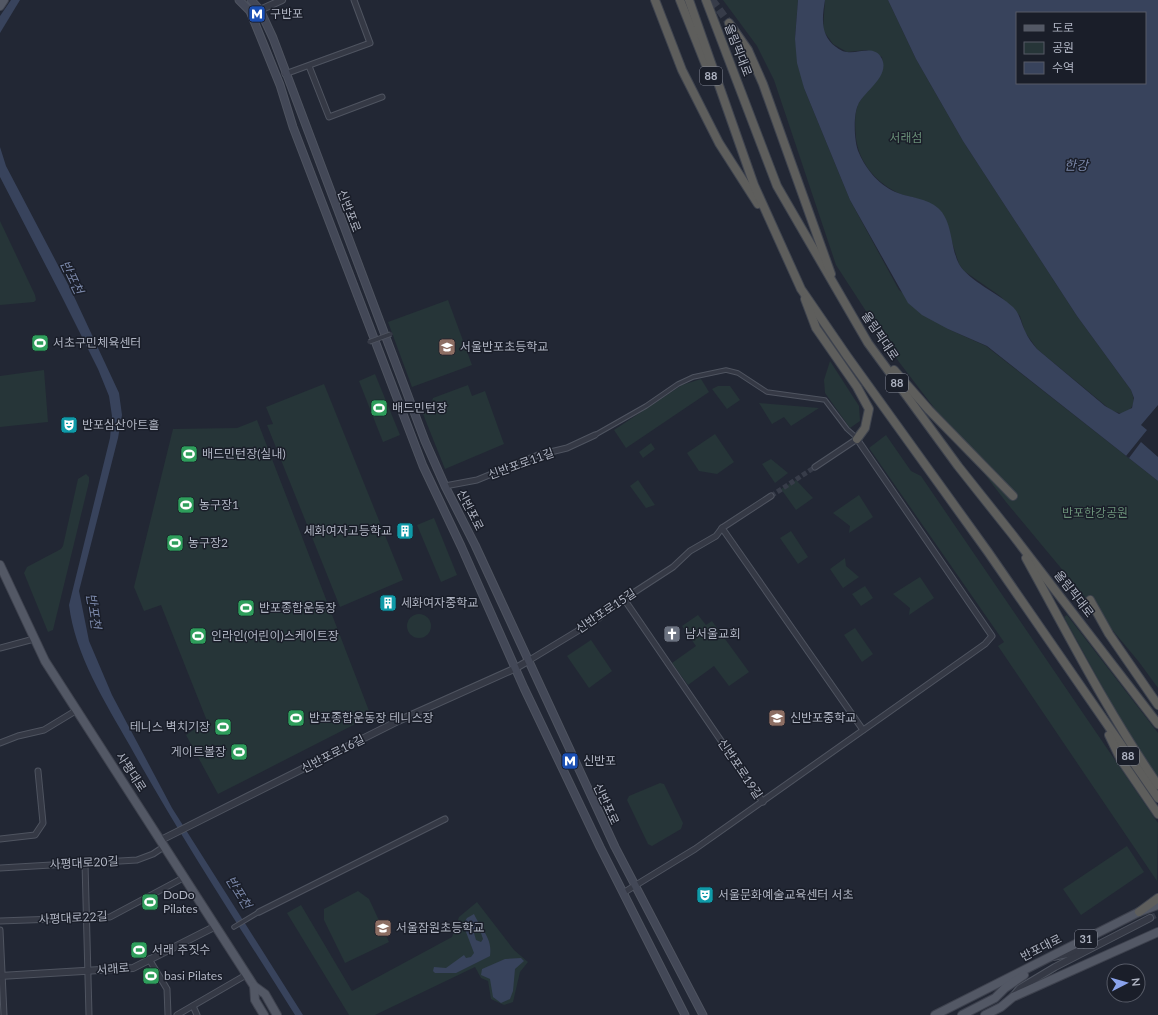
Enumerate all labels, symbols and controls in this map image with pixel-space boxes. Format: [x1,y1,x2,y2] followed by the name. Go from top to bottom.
[247,4,267,24] metro station icon: 구반포
[270,6,303,21] place label: 구반포
[1016,12,1146,84] legend
[1052,20,1074,35] text: 도로
[722,21,755,78] street label: 올림픽대로
[1052,40,1074,55] text: 공원
[1052,60,1074,75] text: 수역
[700,67,722,85] road number: 88
[889,130,923,145] park label: 서래섬
[1064,157,1090,173] water label: 한강
[335,188,364,234] street label: 신반포로
[57,257,88,298] water label: 반포천
[859,309,902,363] street label: 올림픽대로
[30,333,50,353] sports icon: 서초구민체육센터
[53,335,141,350] place label: 서초구민체육센터
[437,337,457,357] school or university icon: 서울반포초등학교
[460,339,548,354] place label: 서울반포초등학교
[886,374,908,392] road number: 88
[369,398,389,418] sports icon: 배드민턴장
[392,400,447,415] place label: 배드민턴장
[59,415,79,435] theatre icon: 반포심산아트홀
[82,417,159,432] place label: 반포심산아트홀
[179,444,199,464] sports icon: 배드민턴장(실내)
[486,445,556,482] street label: 신반포로11길
[202,446,286,461] place label: 배드민턴장(실내)
[454,487,487,533] street label: 신반포로
[176,495,196,515] sports icon: 농구장1
[199,497,239,512] place label: 농구장1
[1062,505,1128,520] park label: 반포한강공원
[395,521,415,541] building icon: 세화여자고등학교
[304,523,392,538] place label: 세화여자고등학교
[165,533,185,553] sports icon: 농구장2
[188,535,228,550] place label: 농구장2
[1051,567,1097,620] street label: 올림픽대로
[573,585,639,636] street label: 신반포로15길
[83,592,105,631] water label: 반포천
[378,593,398,613] building icon: 세화여자중학교
[401,595,478,610] place label: 세화여자중학교
[236,598,256,618] sports icon: 반포종합운동장
[259,600,336,615] place label: 반포종합운동장
[662,624,682,644] church icon: 남서울교회
[188,626,208,646] sports icon: 인라인(어린이)스케이트장
[685,626,740,641] place label: 남서울교회
[211,628,339,643] place label: 인라인(어린이)스케이트장
[286,708,306,728] sports icon: 반포종합운동장 테니스장
[767,708,787,728] school or university icon: 신반포중학교
[309,710,434,725] place label: 반포종합운동장 테니스장
[790,710,856,725] place label: 신반포중학교
[213,717,233,737] sports icon: 테니스 벽치기장
[130,719,210,734] place label: 테니스 벽치기장
[299,731,367,776] street label: 신반포로16길
[715,736,766,802] street label: 신반포로19길
[229,742,249,762] sports icon: 게이트볼장
[171,744,226,759] place label: 게이트볼장
[1117,747,1139,765] road number: 88
[113,749,150,794] street label: 사평대로
[560,751,580,771] metro station icon: 신반포
[583,753,616,768] place label: 신반포
[590,781,623,827] street label: 신반포로
[49,853,119,872] street label: 사평대로20길
[223,873,256,912] water label: 반포천
[695,885,715,905] theatre icon: 서울문화예술교육센터 서초
[163,887,198,916] place label: DoDo Pilates
[718,887,854,902] place label: 서울문화예술교육센터 서초
[140,892,160,912] sports icon: DoDo Pilates
[38,908,108,927] street label: 사평대로22길
[373,918,393,938] school or university icon: 서울잠원초등학교
[396,920,484,935] place label: 서울잠원초등학교
[1075,930,1097,948] road number: 31
[1018,931,1064,964] street label: 반포대로
[129,940,149,960] sports icon: 서래 주짓수
[152,942,210,957] place label: 서래 주짓수
[96,960,130,977] street label: 서래로
[1106,963,1146,1003] north arrow
[141,966,161,986] sports icon: basi Pilates
[164,968,222,983] place label: basi Pilates
[1130,977,1143,987] text: N

